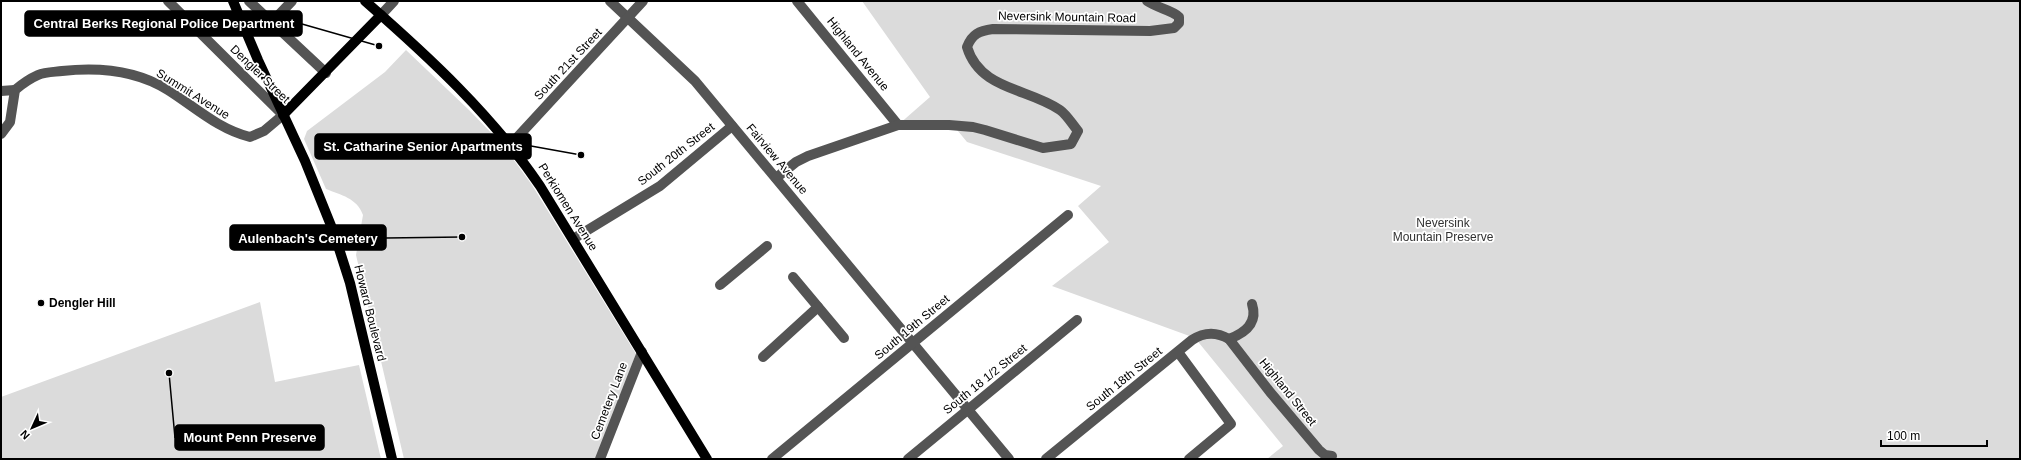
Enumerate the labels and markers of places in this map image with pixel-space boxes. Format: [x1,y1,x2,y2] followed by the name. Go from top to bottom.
[25,11,302,36] callout: Central Berks Regional Police Department
[315,134,531,159] callout: St. Catharine Senior Apartments
[230,225,386,250] callout: Aulenbach's Cemetery
[49,296,116,310] place label: Dengler Hill
[36,298,46,308] marker: Dengler Hill
[175,425,324,450] callout: Mount Penn Preserve

